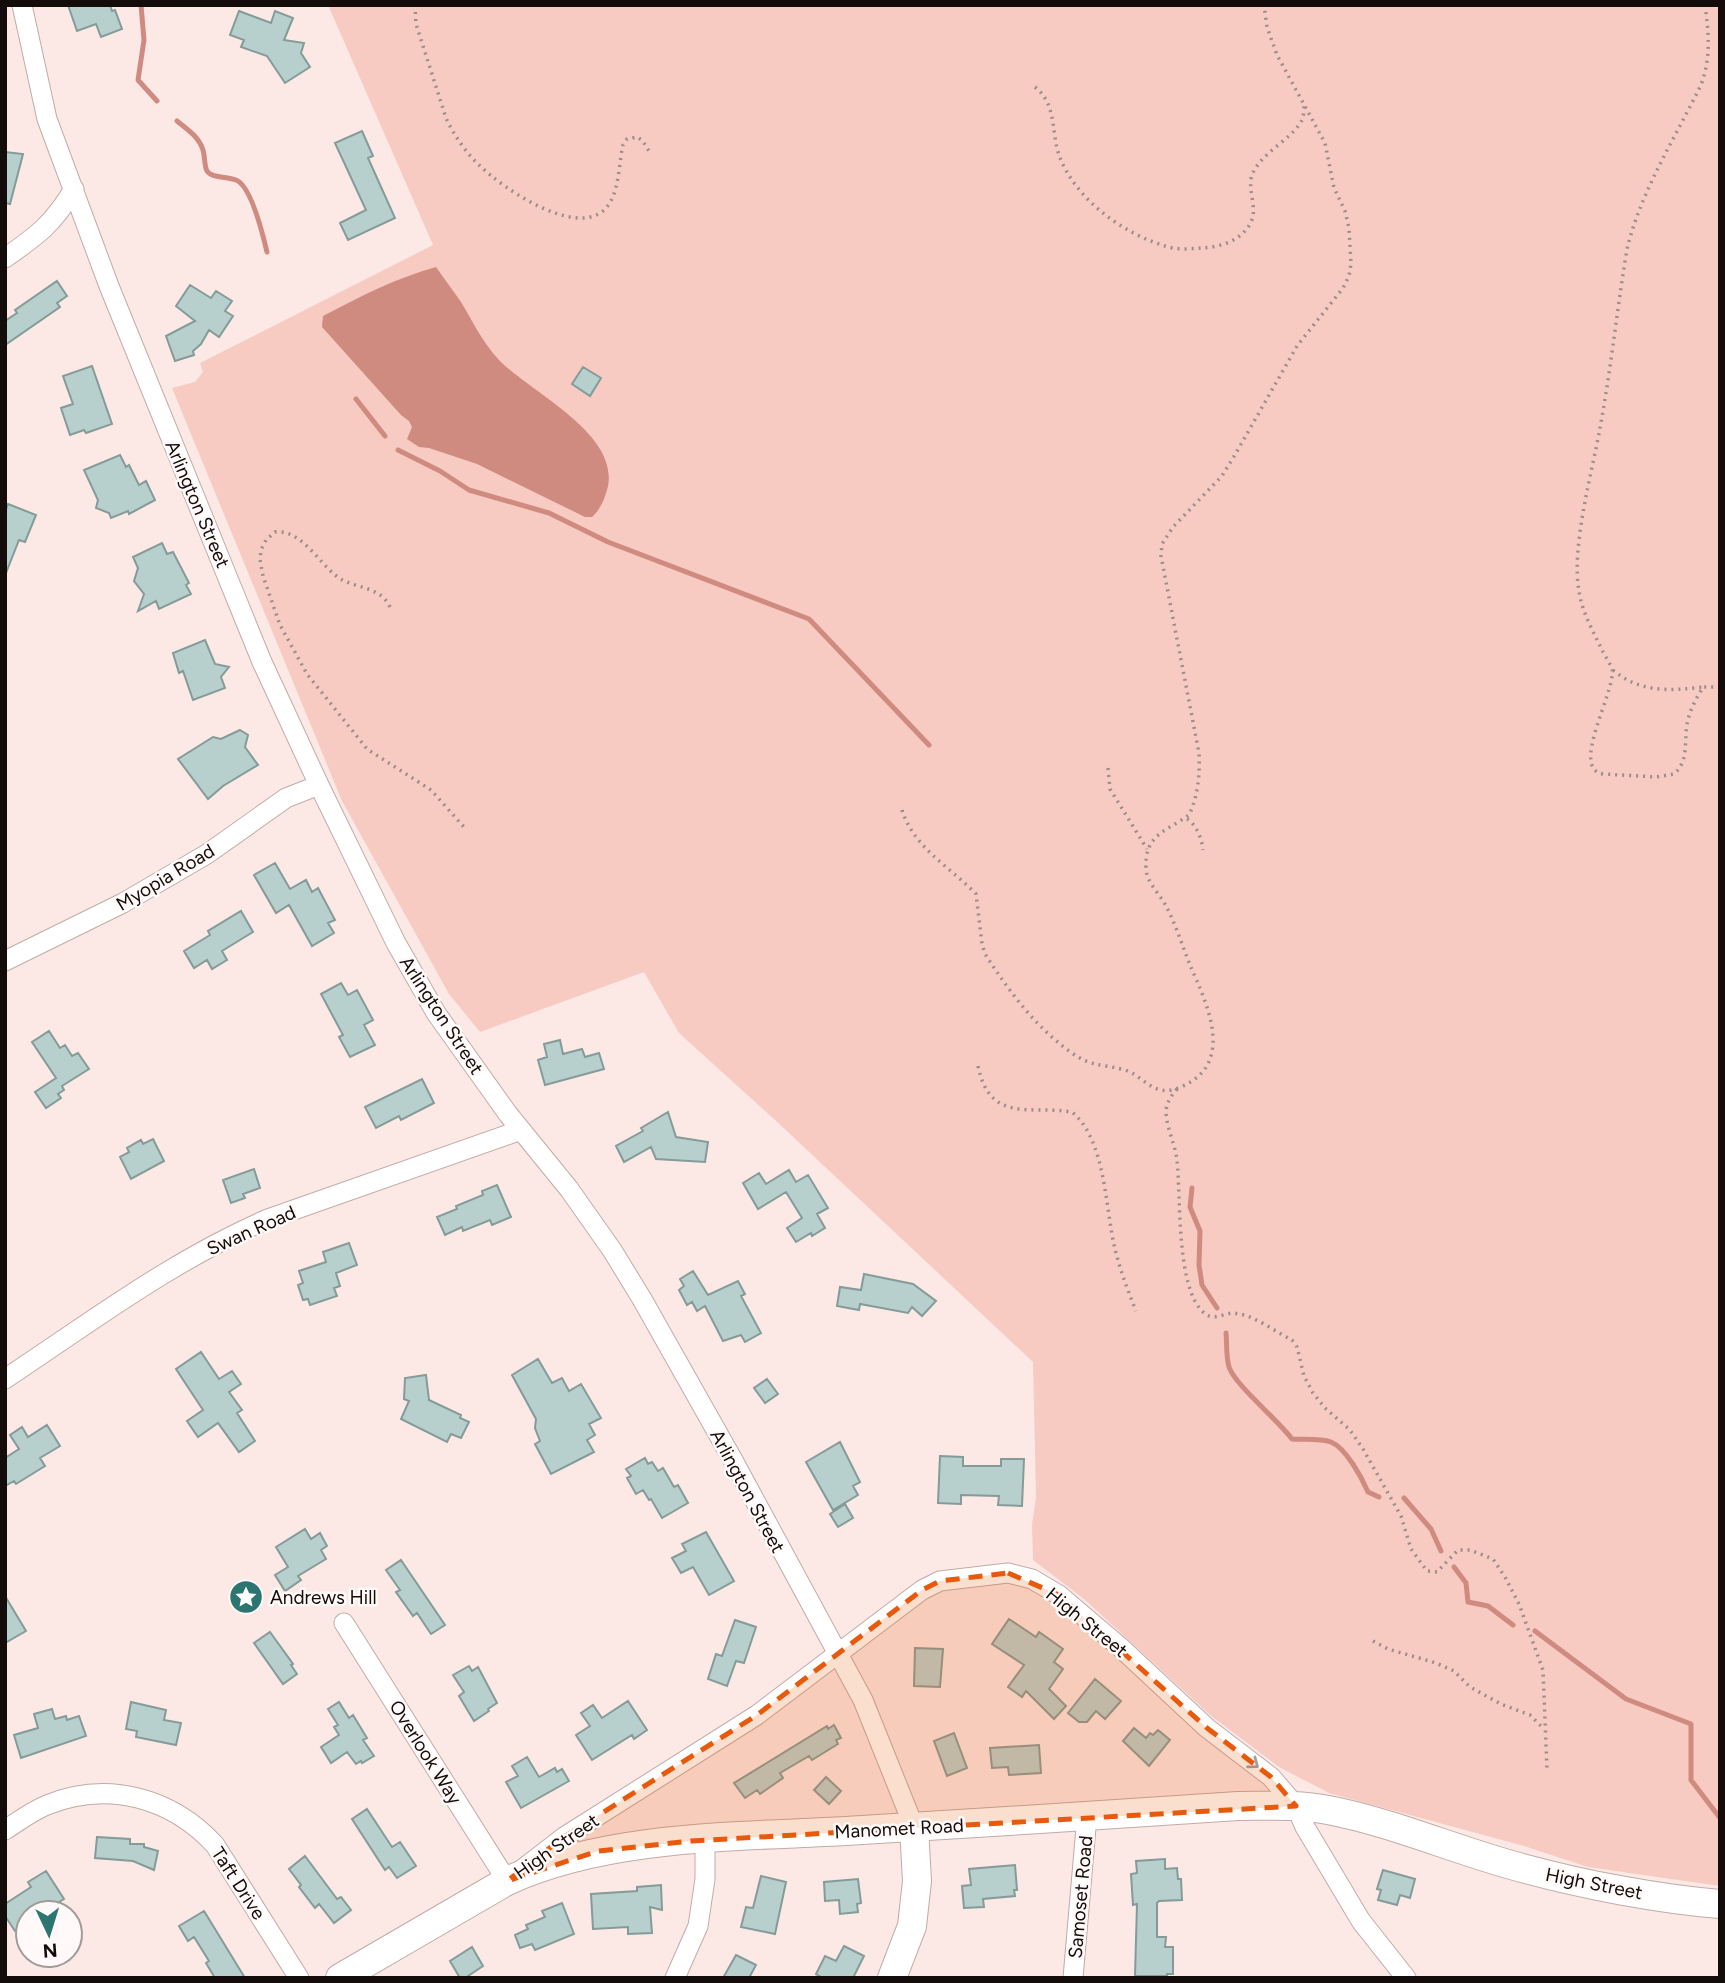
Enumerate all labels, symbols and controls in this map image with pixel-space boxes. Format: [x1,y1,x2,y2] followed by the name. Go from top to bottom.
[160,437,235,571] street label: Arlington Street
[112,839,219,916] street label: Myopia Road
[395,952,488,1079] street label: Arlington Street
[203,1201,299,1260] street label: Swan Road
[705,1426,790,1557] street label: Arlington Street
[227,1578,265,1616] place icon: Andrews Hill
[1041,1583,1132,1662] street label: High Street
[270,1586,377,1609] place label: Andrews Hill
[384,1696,467,1809] street label: Overlook Way
[1247,1756,1259,1769] one-way arrow
[509,1809,603,1884] street label: High Street
[834,1814,964,1843] street label: Manomet Road
[1064,1835,1097,1960] street label: Samoset Road
[207,1843,271,1924] street label: Taft Drive
[1543,1863,1644,1904] street label: High Street
[14,1899,84,1969] north arrow
[42,1938,58,1962] text: N

